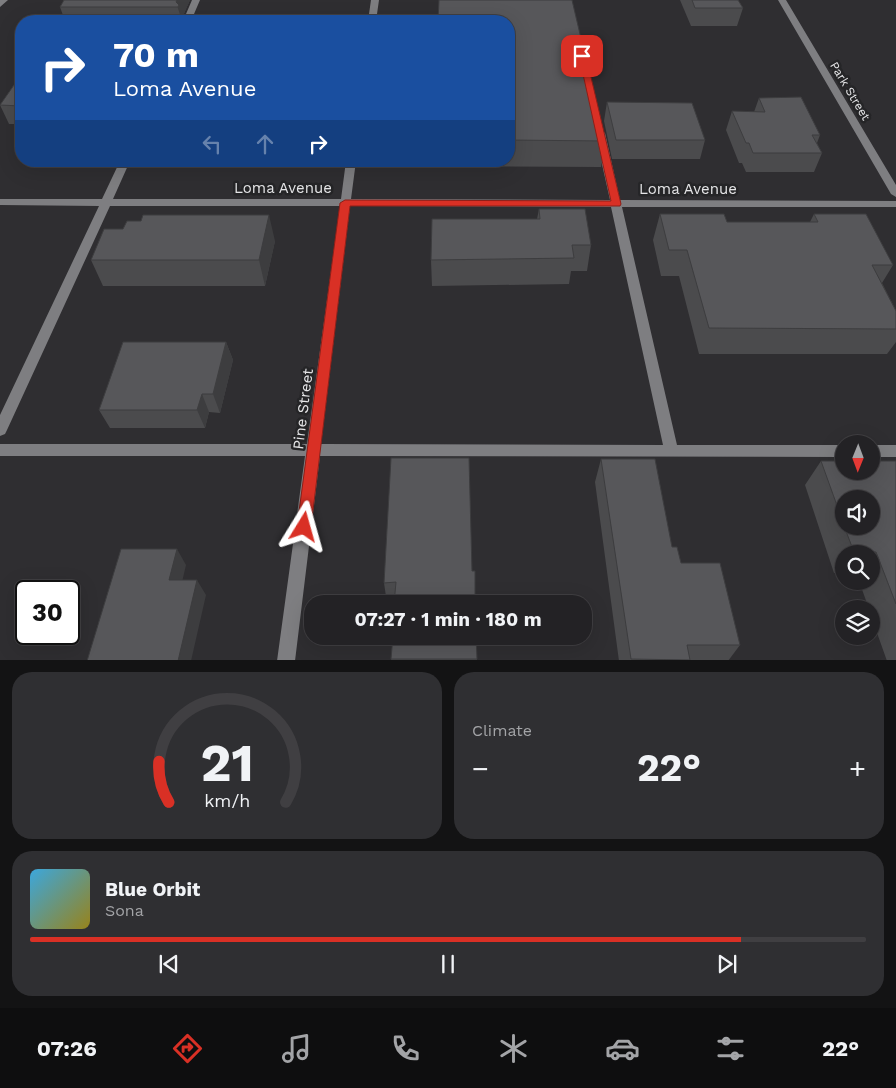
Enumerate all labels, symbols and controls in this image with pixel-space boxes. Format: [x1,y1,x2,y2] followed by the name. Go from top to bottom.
[113,34,199,76] text: 70 m
[30,35,95,100] icon: right
[561,35,603,77] pin
[568,42,596,70] icon: arrive
[827,59,873,123] street label: Park Street
[113,76,256,101] text: Loma Avenue
[198,130,226,158] icon: left
[251,130,279,158] icon: ahead
[304,130,332,158] icon: right
[234,179,332,197] street label: Loma Avenue
[639,180,737,198] street label: Loma Avenue
[289,367,317,450] street label: Pine Street
[835,435,880,480] north arrow
[835,435,880,645] map controls
[835,490,880,535] button: sound
[277,500,329,552] position arrow
[835,545,880,590] button: search
[15,580,80,645] speed limit sign: 30
[835,600,880,645] button: layers
[354,608,542,631] text: 07:27 · 1 min · 180 m
[472,721,532,740] text: Climate
[200,733,254,794] text: 21
[637,746,701,790] text: 22°
[472,752,489,785] text: −
[849,752,866,785] text: +
[204,790,250,811] text: km/h
[105,878,200,901] text: Blue Orbit
[105,901,144,920] text: Sona
[155,950,183,978] icon: previous
[434,950,462,978] icon: pause
[713,950,741,978] icon: next
[170,1031,205,1066] icon: directions
[279,1031,314,1066] icon: music
[388,1031,423,1066] icon: phone
[496,1031,531,1066] icon: climate
[605,1031,640,1066] icon: car
[713,1031,748,1066] icon: filters
[37,1036,97,1061] text: 07:26
[822,1036,859,1061] text: 22°

